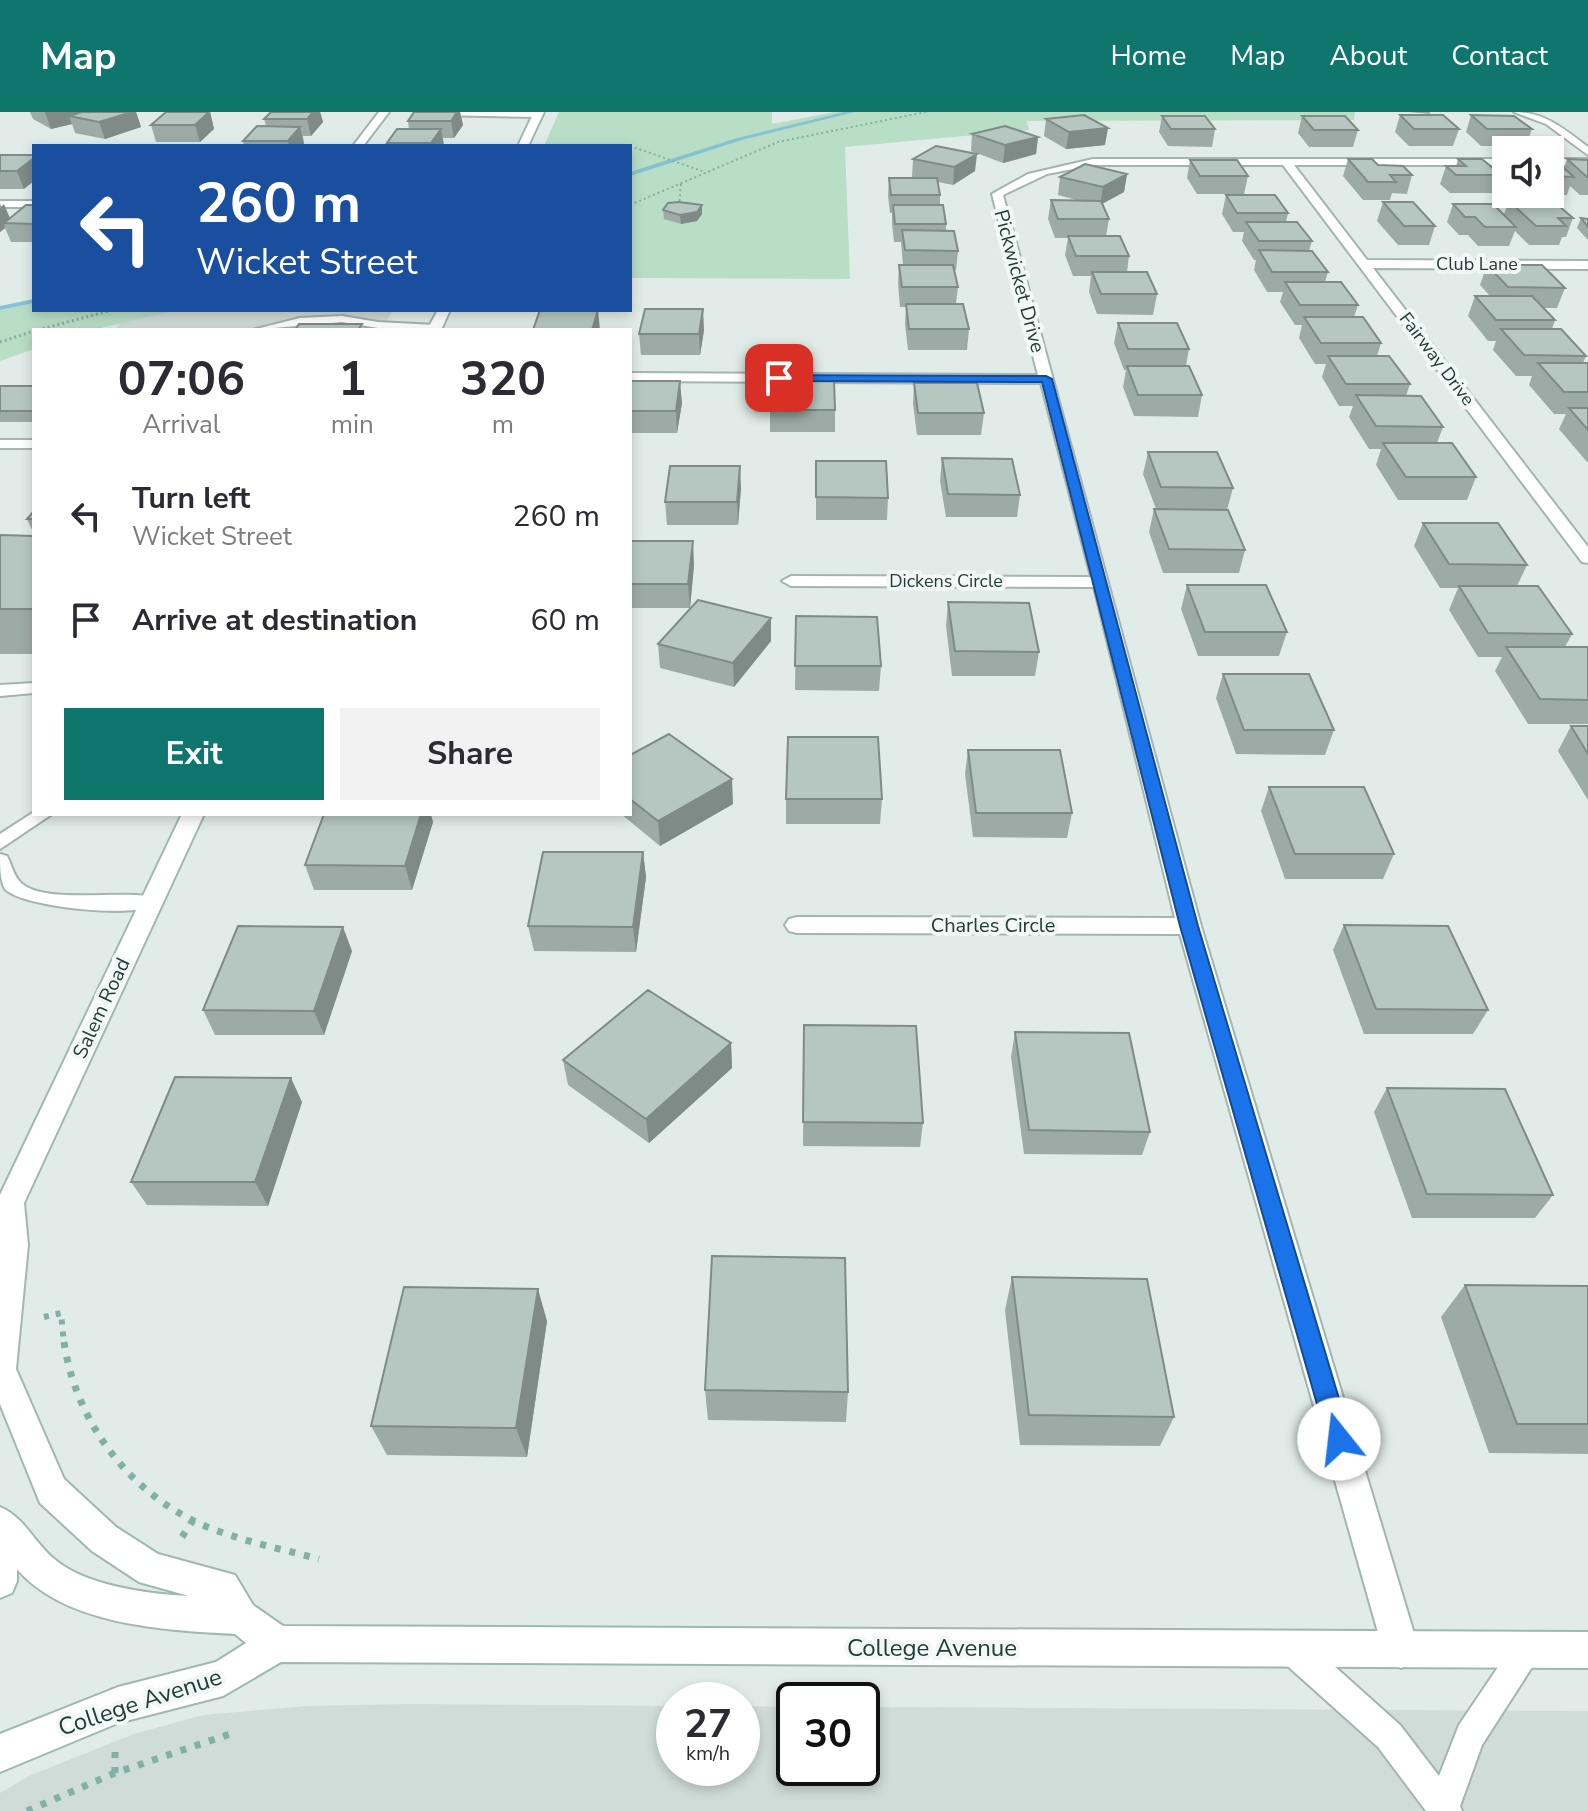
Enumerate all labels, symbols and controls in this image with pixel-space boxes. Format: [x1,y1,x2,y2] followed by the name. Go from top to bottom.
[40,31,117,82] text: Map
[1111,37,1186,75] text: Home
[1230,37,1285,75] text: Map
[1329,37,1407,75] text: About
[1451,37,1548,75] text: Contact
[1492,136,1564,208] map controls
[1492,136,1564,208] button: sound
[196,165,361,242] text: 260 m
[64,176,168,280] icon: left
[987,207,1052,356] street label: Pickwicket Drive
[196,238,417,287] text: Wicket Street
[1436,252,1518,276] street label: Club Lane
[1394,307,1480,411] street label: Fairway Drive
[745,344,813,412] pin
[118,346,245,412] text: 07:06
[338,346,367,412] text: 1
[460,346,546,412] text: 320
[757,356,801,400] icon: arrive
[142,407,221,442] text: Arrival
[331,407,374,442] text: min
[492,407,514,442] text: m
[132,478,250,519] text: Turn left
[64,494,108,538] icon: left
[513,496,600,537] text: 260 m
[132,519,292,554] text: Wicket Street
[889,569,1003,593] street label: Dickens Circle
[64,598,108,642] icon: arrive
[132,600,417,641] text: Arrive at destination
[531,600,600,641] text: 60 m
[64,708,324,800] button: Exit
[340,708,600,800] button: Share
[931,912,1055,939] street label: Charles Circle
[66,953,137,1063] street label: Salem Road
[1297,1397,1381,1481] position arrow
[847,1632,1017,1664] street label: College Avenue
[54,1660,226,1744] street label: College Avenue
[776,1682,880,1786] speed limit sign: 30
[684,1697,732,1751] text: 27
[686,1740,730,1767] text: km/h

